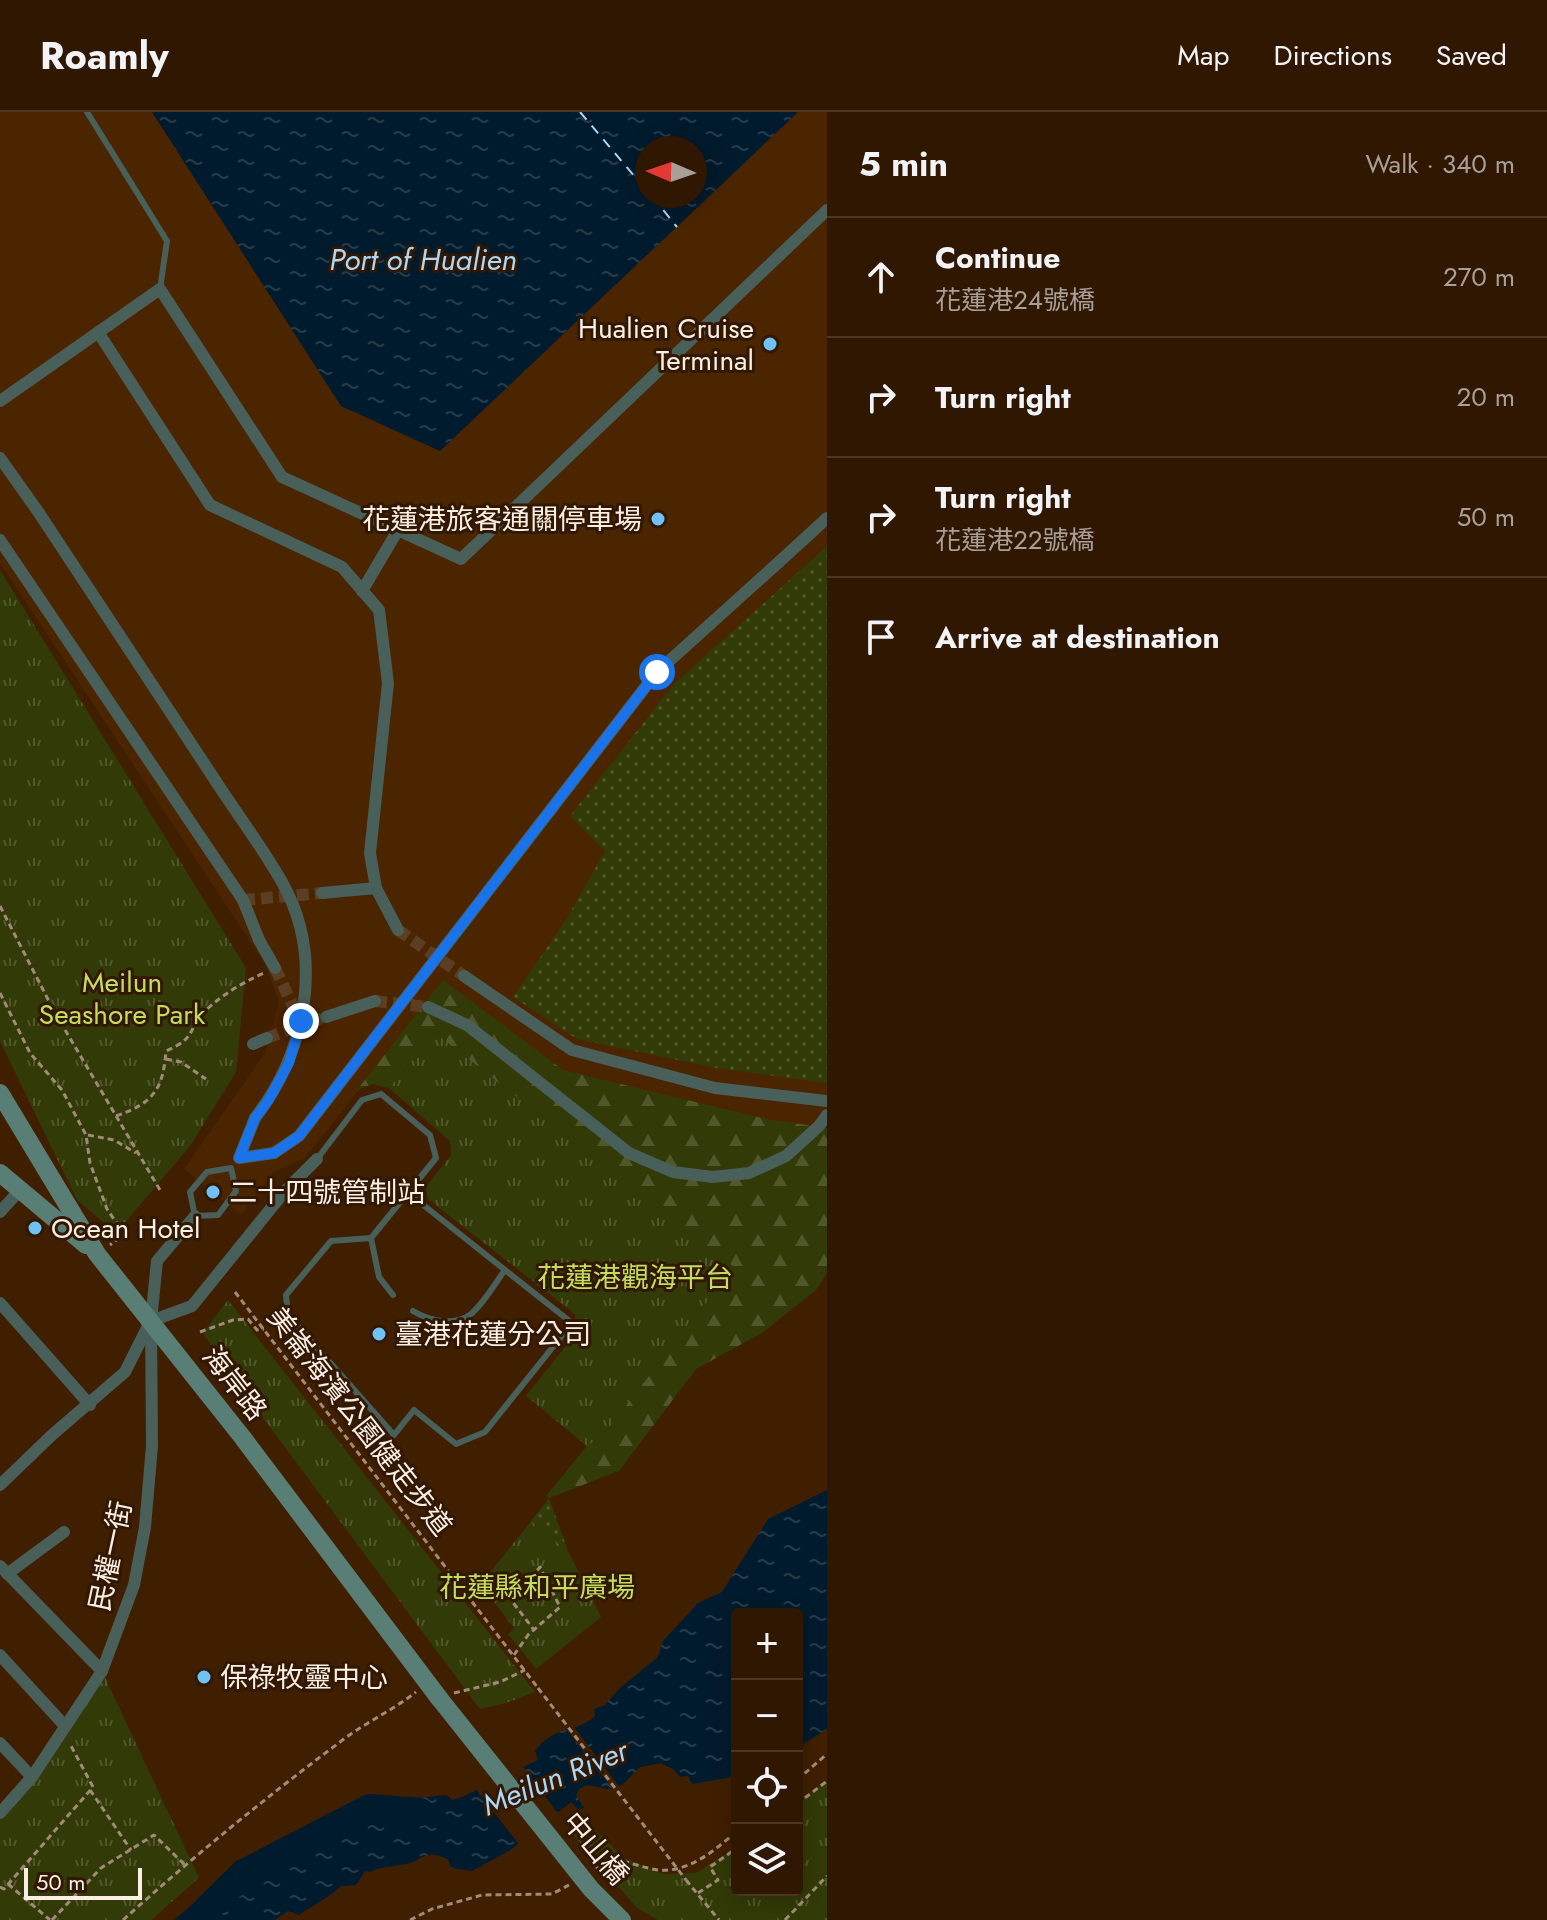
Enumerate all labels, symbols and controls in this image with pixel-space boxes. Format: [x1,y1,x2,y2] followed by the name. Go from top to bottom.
[40,28,169,83] text: Roamly
[1177,35,1229,76] text: Map
[1273,35,1392,76] text: Directions
[1436,35,1507,76] text: Saved
[635,136,707,208] north arrow
[859,140,948,189] text: 5 min
[1365,145,1515,183] text: Walk · 340 m
[935,236,1061,279] text: Continue
[329,238,517,281] water label: Port of Hualien
[859,255,903,299] icon: ahead
[1443,258,1515,296] text: 270 m
[935,281,1095,319] text: 花蓮港24號橋
[578,308,754,381] place label: Hualien Cruise Terminal
[761,335,779,353] marker: Hualien Cruise Terminal
[859,375,903,419] icon: right
[935,376,1071,419] text: Turn right
[1457,378,1515,416] text: 20 m
[935,476,1071,519] text: Turn right
[859,495,903,539] icon: right
[1457,498,1515,536] text: 50 m
[362,499,642,540] place label: 花蓮港旅客通關停車場
[649,510,667,528] marker: 花蓮港旅客通關停車場
[935,521,1095,559] text: 花蓮港22號橋
[859,615,903,659] icon: arrive
[935,616,1220,659] text: Arrive at destination
[639,654,675,690] route start
[39,962,206,1035] park label: Meilun Seashore Park
[283,1003,319,1039] route end
[229,1172,425,1213] place label: 二十四號管制站
[204,1183,222,1201] marker: 二十四號管制站
[51,1208,200,1249] place label: Ocean Hotel
[26,1219,44,1237] marker: Ocean Hotel
[537,1257,733,1298] park label: 花蓮港觀海平台
[257,1298,462,1544] street label: 美崙海濱公園健走步道
[395,1314,591,1355] place label: 臺港花蓮分公司
[370,1325,388,1343] marker: 臺港花蓮分公司
[193,1338,277,1429] street label: 海岸路
[79,1497,142,1615] street label: 民權一街
[439,1567,635,1608] park label: 花蓮縣和平廣場
[731,1608,803,1896] map controls
[731,1608,803,1680] button: +
[220,1657,388,1698] place label: 保祿牧靈中心
[195,1668,213,1686] marker: 保祿牧靈中心
[731,1680,803,1752] button: −
[476,1728,636,1826] water label: Meilun River
[731,1752,803,1824] button: locate
[553,1803,638,1894] street label: 中山橋
[731,1824,803,1896] button: layers
[24,1864,142,1900] scale bar
[36,1866,85,1898] text: 50 m

